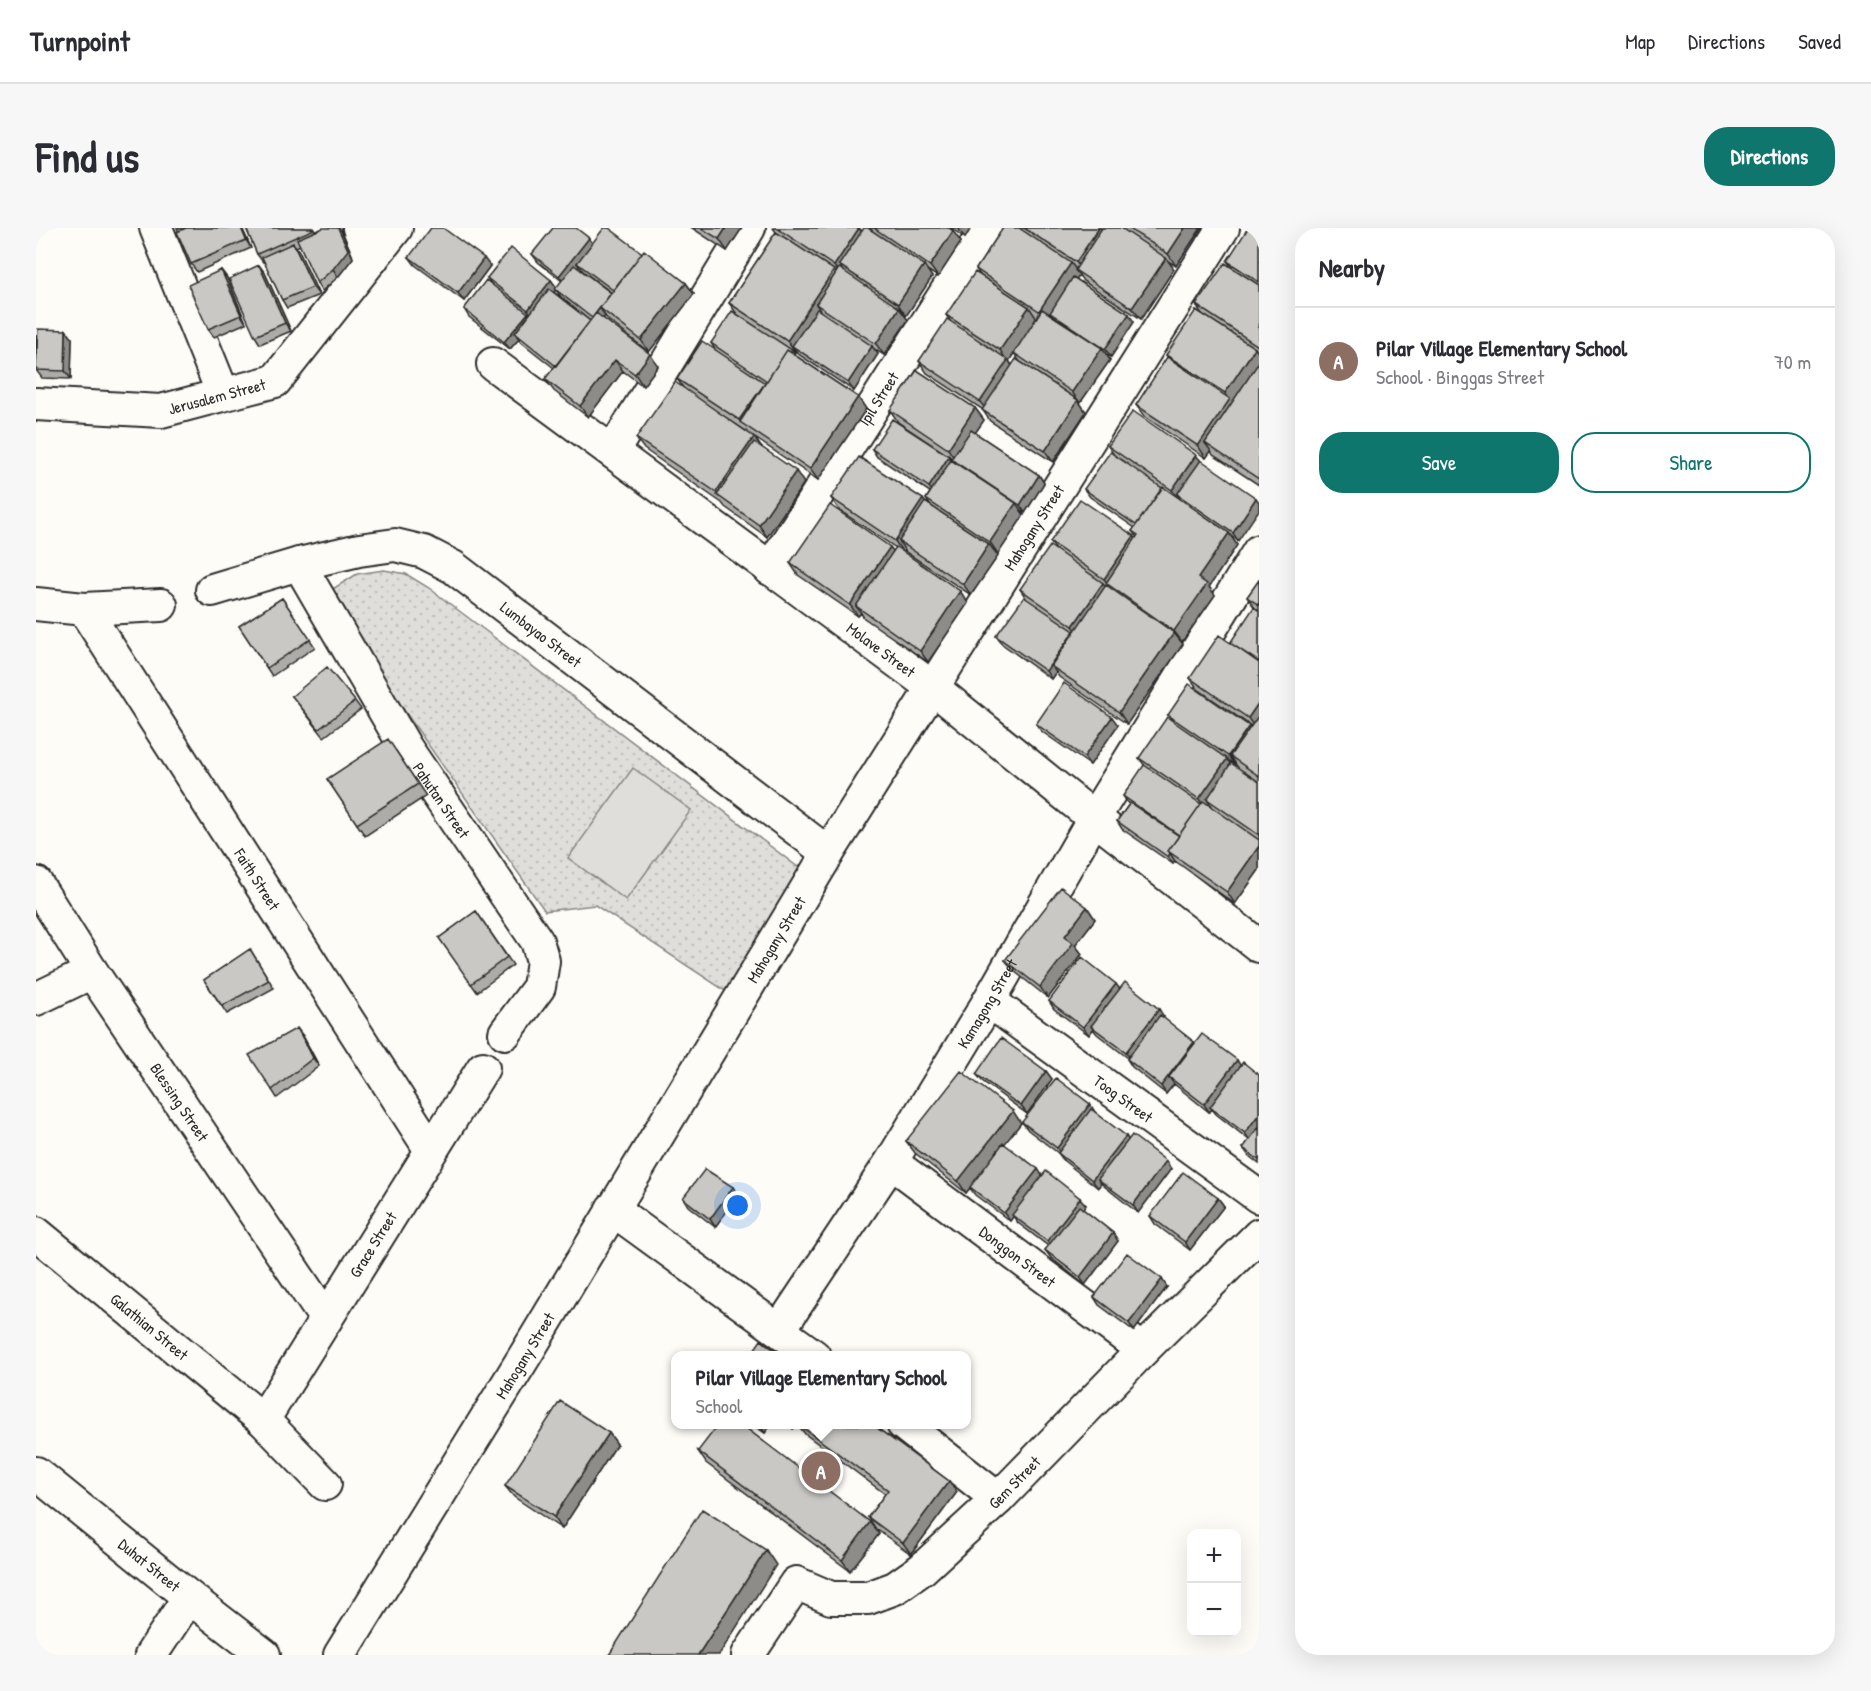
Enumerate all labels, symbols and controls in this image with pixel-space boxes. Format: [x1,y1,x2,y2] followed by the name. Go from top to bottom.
[30,22,130,60] text: Turnpoint
[1625,27,1655,56] text: Map
[1688,27,1765,56] text: Directions
[1798,27,1841,56] text: Saved
[1704,127,1835,186] button: Directions
[36,128,139,185] text: Find us
[1319,250,1385,285] text: Nearby
[1376,333,1627,363] text: Pilar Village Elementary School
[1334,348,1343,375] text: A
[1774,348,1811,375] text: 70 m
[1376,363,1544,390] text: School · Binggas Street
[853,367,904,430] street label: Ipil Street
[166,373,268,420] street label: Jerusalem Street
[1319,432,1559,493] button: Save
[1571,432,1811,493] button: Share
[998,480,1069,574] street label: Mahogany Street
[496,596,587,673] street label: Lumbayao Street
[842,617,920,683] street label: Molave Street
[408,758,475,843] street label: Pahutan Street
[229,843,285,915] street label: Faith Street
[741,892,811,987] street label: Mahogany Street
[952,954,1022,1052] street label: Kamagong Street
[145,1059,214,1146] street label: Blessing Street
[1089,1069,1158,1128] street label: Toog Street
[723,1191,752,1220] your location
[344,1207,402,1282] street label: Grace Street
[975,1221,1061,1293] street label: Donggon Street
[106,1288,193,1365] street label: Galathian Street
[490,1308,560,1403] street label: Mahogany Street
[671,1351,971,1429] popup
[696,1362,947,1392] text: Pilar Village Elementary School
[696,1392,742,1419] text: School
[802,1448,840,1494] pin: A
[983,1451,1045,1514] street label: Gem Street
[1187,1529,1241,1637] map controls
[1187,1529,1241,1583] button: +
[114,1533,185,1597] street label: Duhat Street
[1187,1583,1241,1637] button: −

